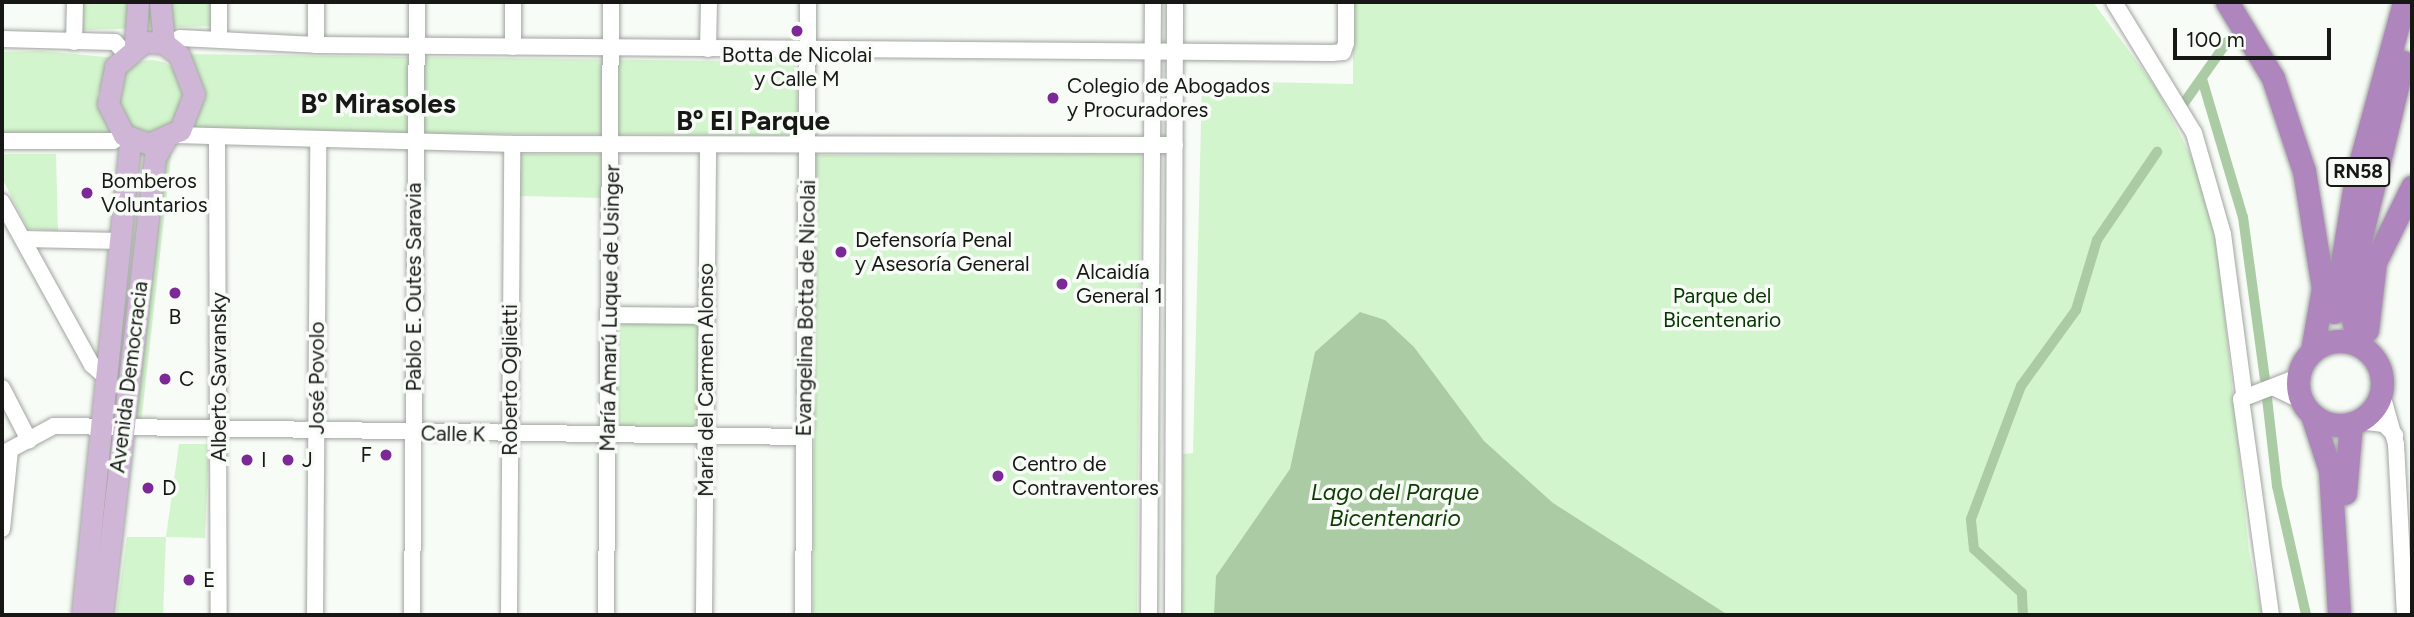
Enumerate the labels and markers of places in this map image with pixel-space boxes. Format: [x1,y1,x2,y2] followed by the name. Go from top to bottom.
[789,23,805,39] marker: Botta de Nicolai y Calle M
[722,42,872,92] place label: Botta de Nicolai y Calle M
[1067,73,1270,123] place label: Colegio de Abogados y Procuradores
[1045,90,1061,106] marker: Colegio de Abogados y Procuradores
[101,168,207,218] place label: Bomberos Voluntarios
[79,185,95,201] marker: Bomberos Voluntarios
[855,227,1030,277] place label: Defensoría Penal y Asesoría General
[833,244,849,260] marker: Defensoría Penal y Asesoría General
[1076,259,1163,309] place label: Alcaidía General 1
[1054,276,1070,292] marker: Alcaidía General 1
[167,285,183,301] marker: B
[169,304,181,330] place label: B
[179,366,194,392] place label: C
[157,371,173,387] marker: C
[361,442,372,468] place label: F
[261,447,267,473] place label: I
[302,447,313,473] place label: J
[378,447,394,463] marker: F
[1012,451,1159,501] place label: Centro de Contraventores
[239,452,255,468] marker: I
[280,452,296,468] marker: J
[990,468,1006,484] marker: Centro de Contraventores
[162,475,176,501] place label: D
[140,480,156,496] marker: D
[203,567,215,593] place label: E
[181,572,197,588] marker: E

